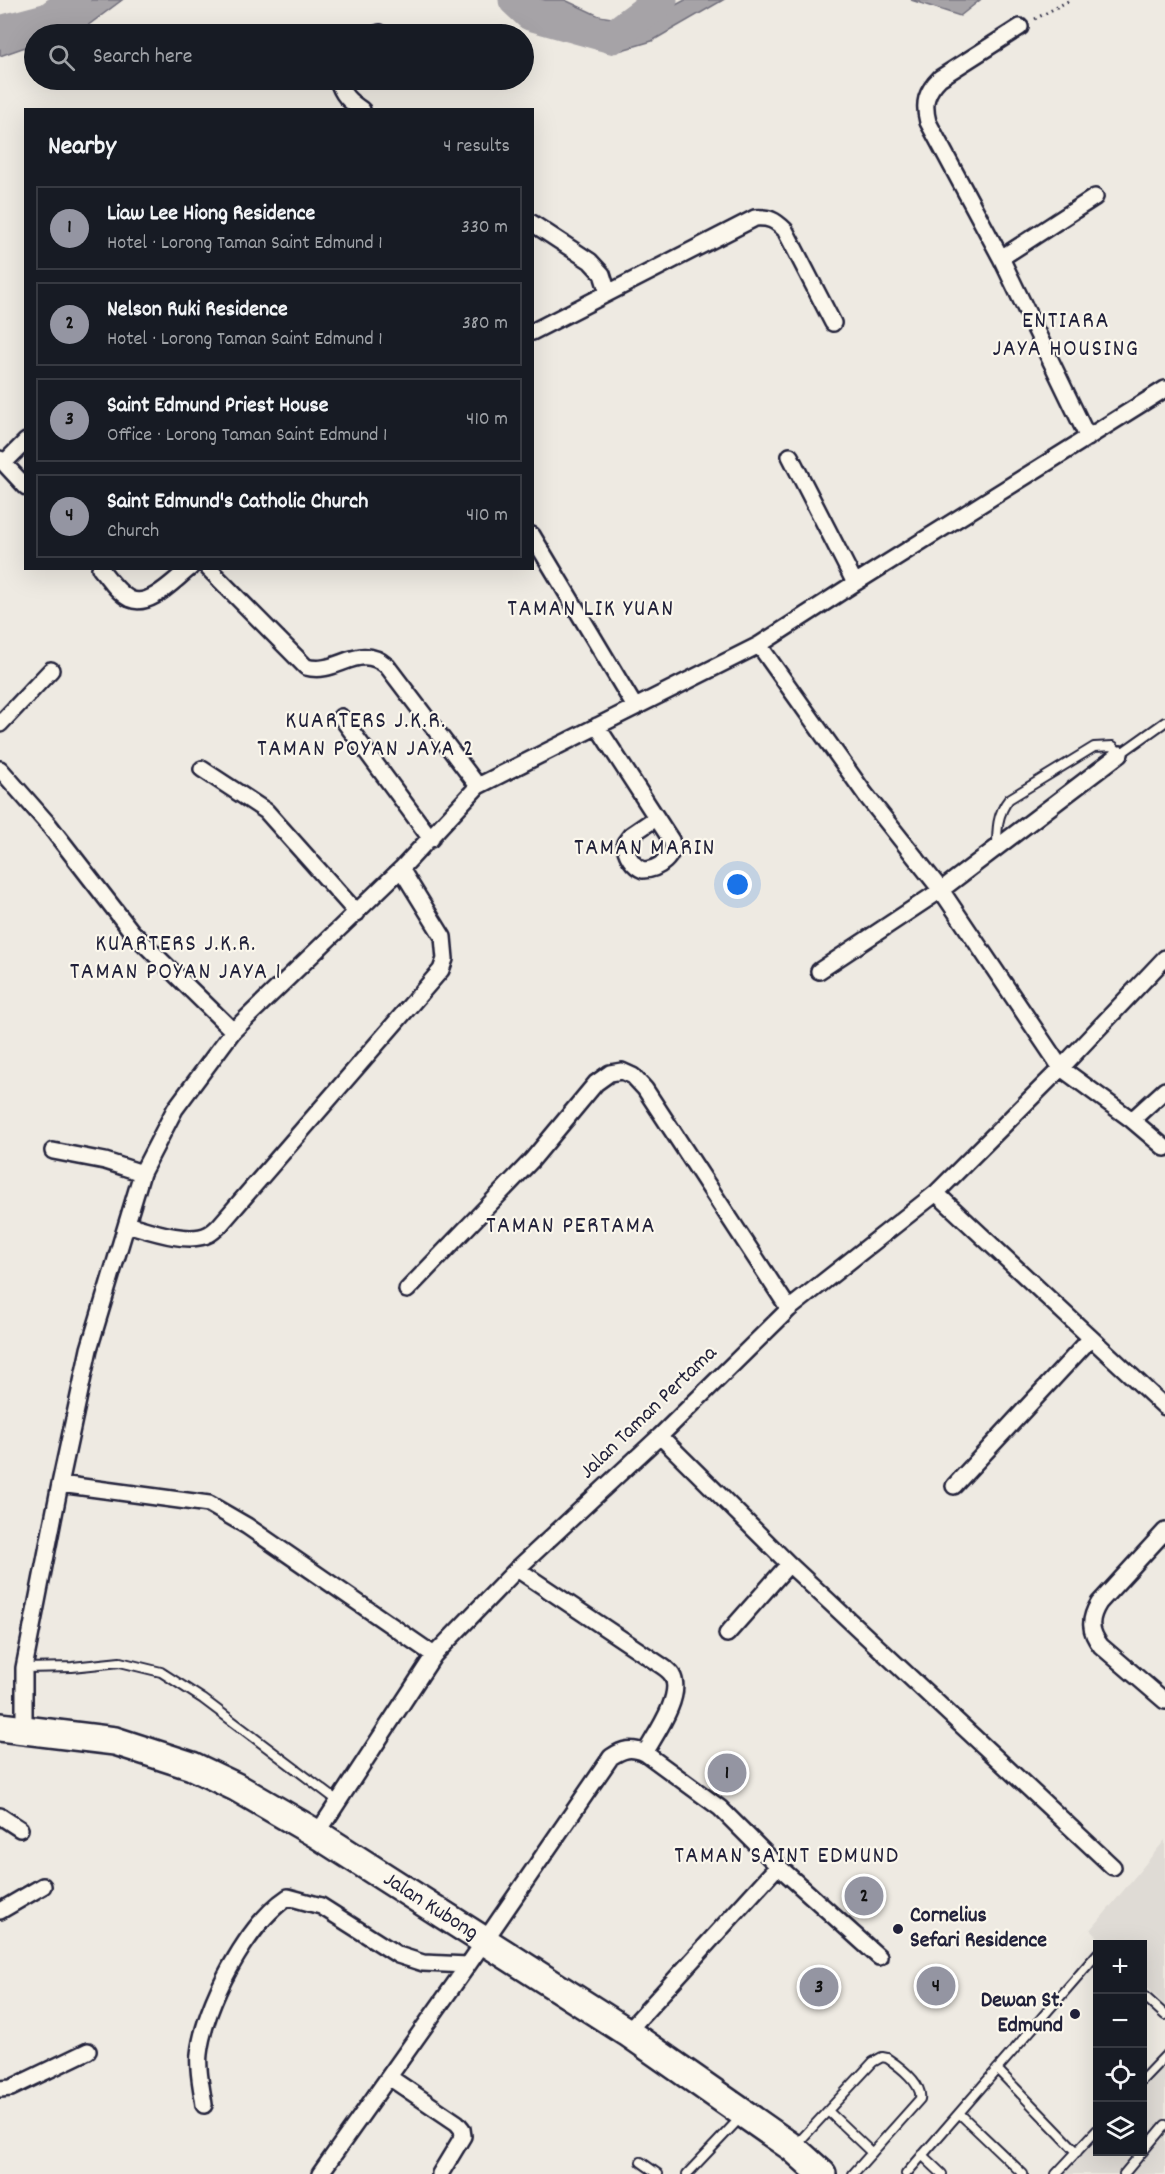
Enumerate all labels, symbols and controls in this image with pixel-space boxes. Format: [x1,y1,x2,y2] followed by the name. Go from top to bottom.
[24,24,534,90] search box
[45,41,78,74] icon: search
[93,42,192,73] text: Search here
[48,129,116,166] text: Nearby
[443,133,510,161] text: 4 results
[107,199,315,230] text: Liaw Lee Hiong Residence
[67,214,72,242] text: 1
[461,214,508,242] text: 330 m
[107,230,383,258] text: Hotel · Lorong Taman Saint Edmund 1
[107,295,288,326] text: Nelson Ruki Residence
[993,305,1139,367] district label: ENTIARA JAYA HOUSING
[65,310,74,338] text: 2
[462,310,508,338] text: 380 m
[107,326,383,354] text: Hotel · Lorong Taman Saint Edmund 1
[107,391,329,422] text: Saint Edmund Priest House
[65,406,74,434] text: 3
[466,406,508,434] text: 410 m
[107,422,387,450] text: Office · Lorong Taman Saint Edmund 1
[107,487,368,518] text: Saint Edmund's Catholic Church
[65,502,74,530] text: 4
[466,502,508,530] text: 410 m
[107,518,159,546] text: Church
[507,593,675,627] district label: TAMAN LIK YUAN
[257,705,475,767] district label: KUARTERS J.K.R. TAMAN POYAN JAYA 2
[574,832,716,866] district label: TAMAN MARIN
[723,870,752,899] your location
[70,928,282,990] district label: KUARTERS J.K.R. TAMAN POYAN JAYA 1
[486,1210,656,1244] district label: TAMAN PERTAMA
[573,1339,725,1487] street label: Jalan Taman Pertama
[708,1750,746,1796] pin: 1
[674,1840,900,1874] district label: TAMAN SAINT EDMUND
[377,1864,484,1949] street label: Jalan Kubong
[844,1874,884,1918] pin: 2
[910,1901,1047,1957] place label: Cornelius Sefari Residence
[891,1922,905,1936] marker: Cornelius Sefari Residence
[1093,1940,1147,2156] map controls
[1093,1940,1147,1994] button: +
[800,1964,838,2010] pin: 3
[916,1964,956,2008] pin: 4
[981,1986,1063,2042] place label: Dewan St. Edmund
[1093,1994,1147,2048] button: −
[1068,2007,1082,2021] marker: Dewan St. Edmund
[1093,2048,1147,2102] button: locate
[1093,2102,1147,2156] button: layers

